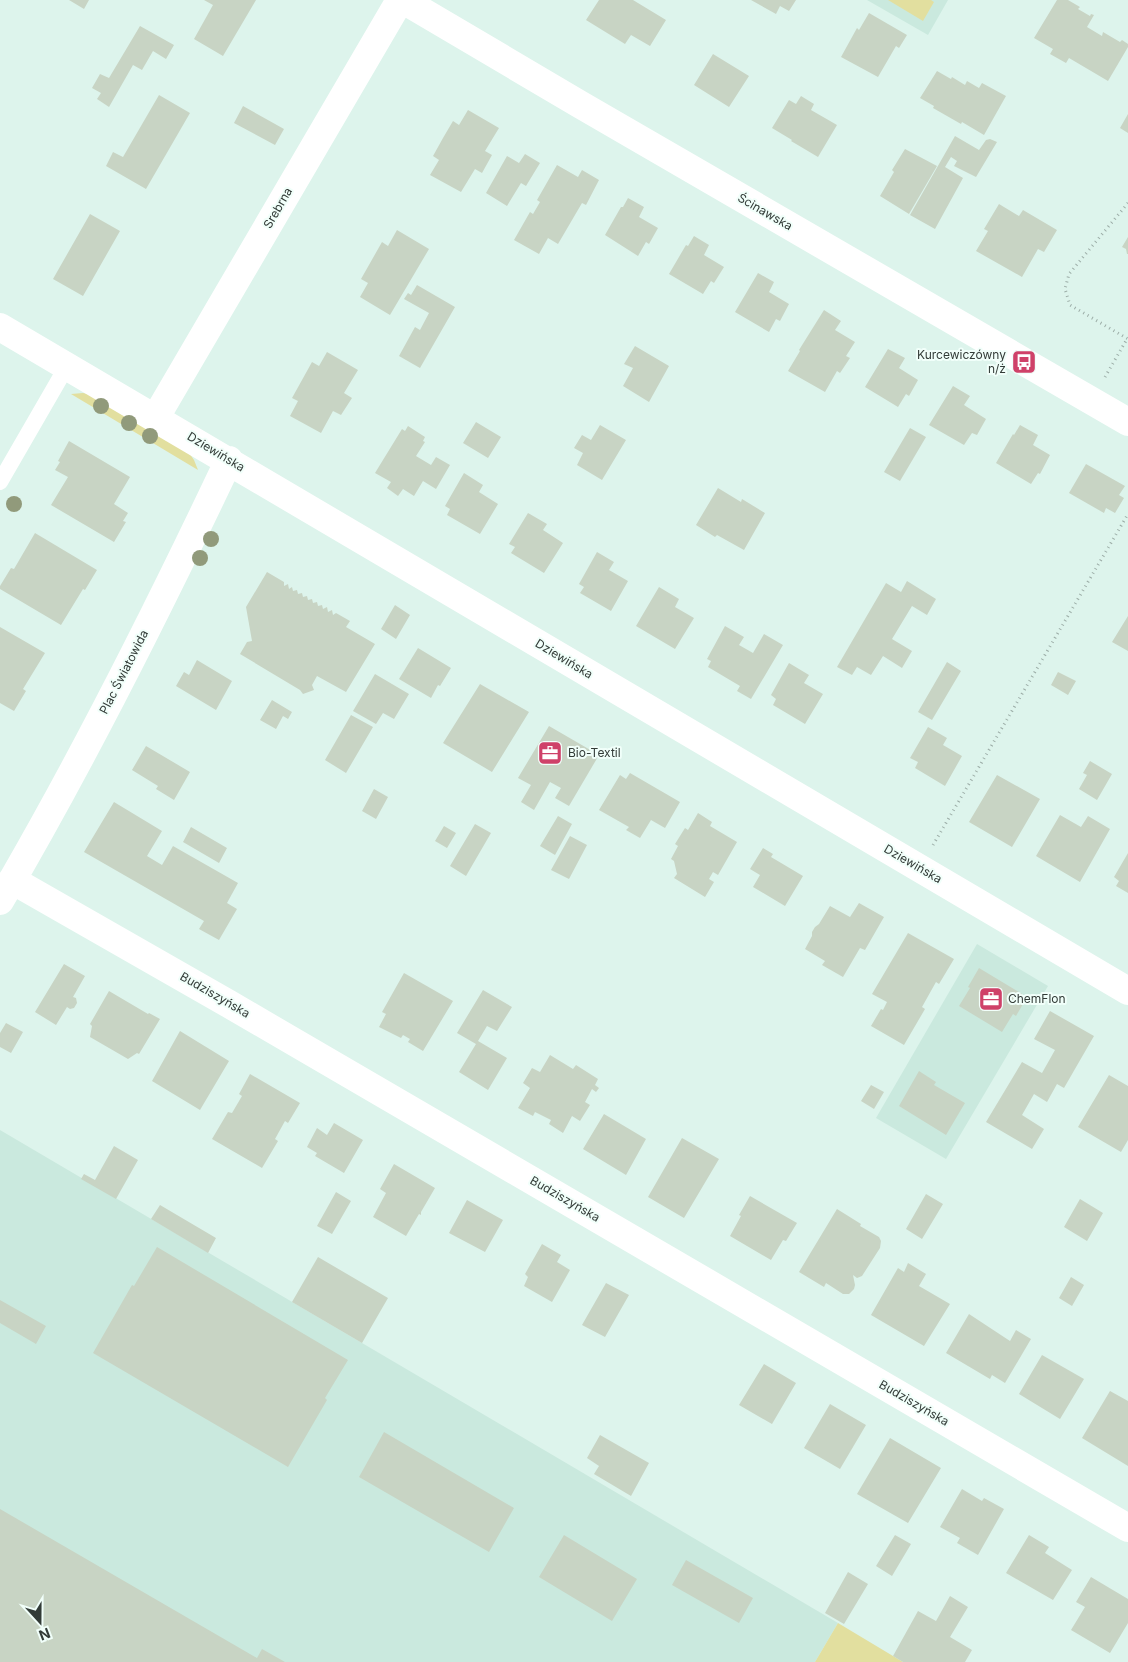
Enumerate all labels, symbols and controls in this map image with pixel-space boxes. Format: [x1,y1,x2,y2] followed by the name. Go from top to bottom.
[260,185,295,231] street label: Srebrna
[735,190,795,233] street label: Ścinawska
[917,347,1006,376] place label: Kurcewiczówny n/ż
[1011,349,1037,375] bus stop icon: Kurcewiczówny n/ż
[185,429,248,475] street label: Dziewińska
[96,627,151,716] street label: Plac Światowida
[533,636,596,682] street label: Dziewińska
[537,740,563,766] office icon: Bio-Textil
[568,745,621,760] place label: Bio-Textil
[882,841,945,886] street label: Dziewińska
[178,969,253,1021] street label: Budziszyńska
[978,986,1004,1012] office icon: ChemFlon
[1008,991,1066,1006] place label: ChemFlon
[528,1173,603,1225] street label: Budziszyńska
[877,1377,952,1429] street label: Budziszyńska
[15,1597,65,1647] north arrow
[37,1625,53,1644] text: N

